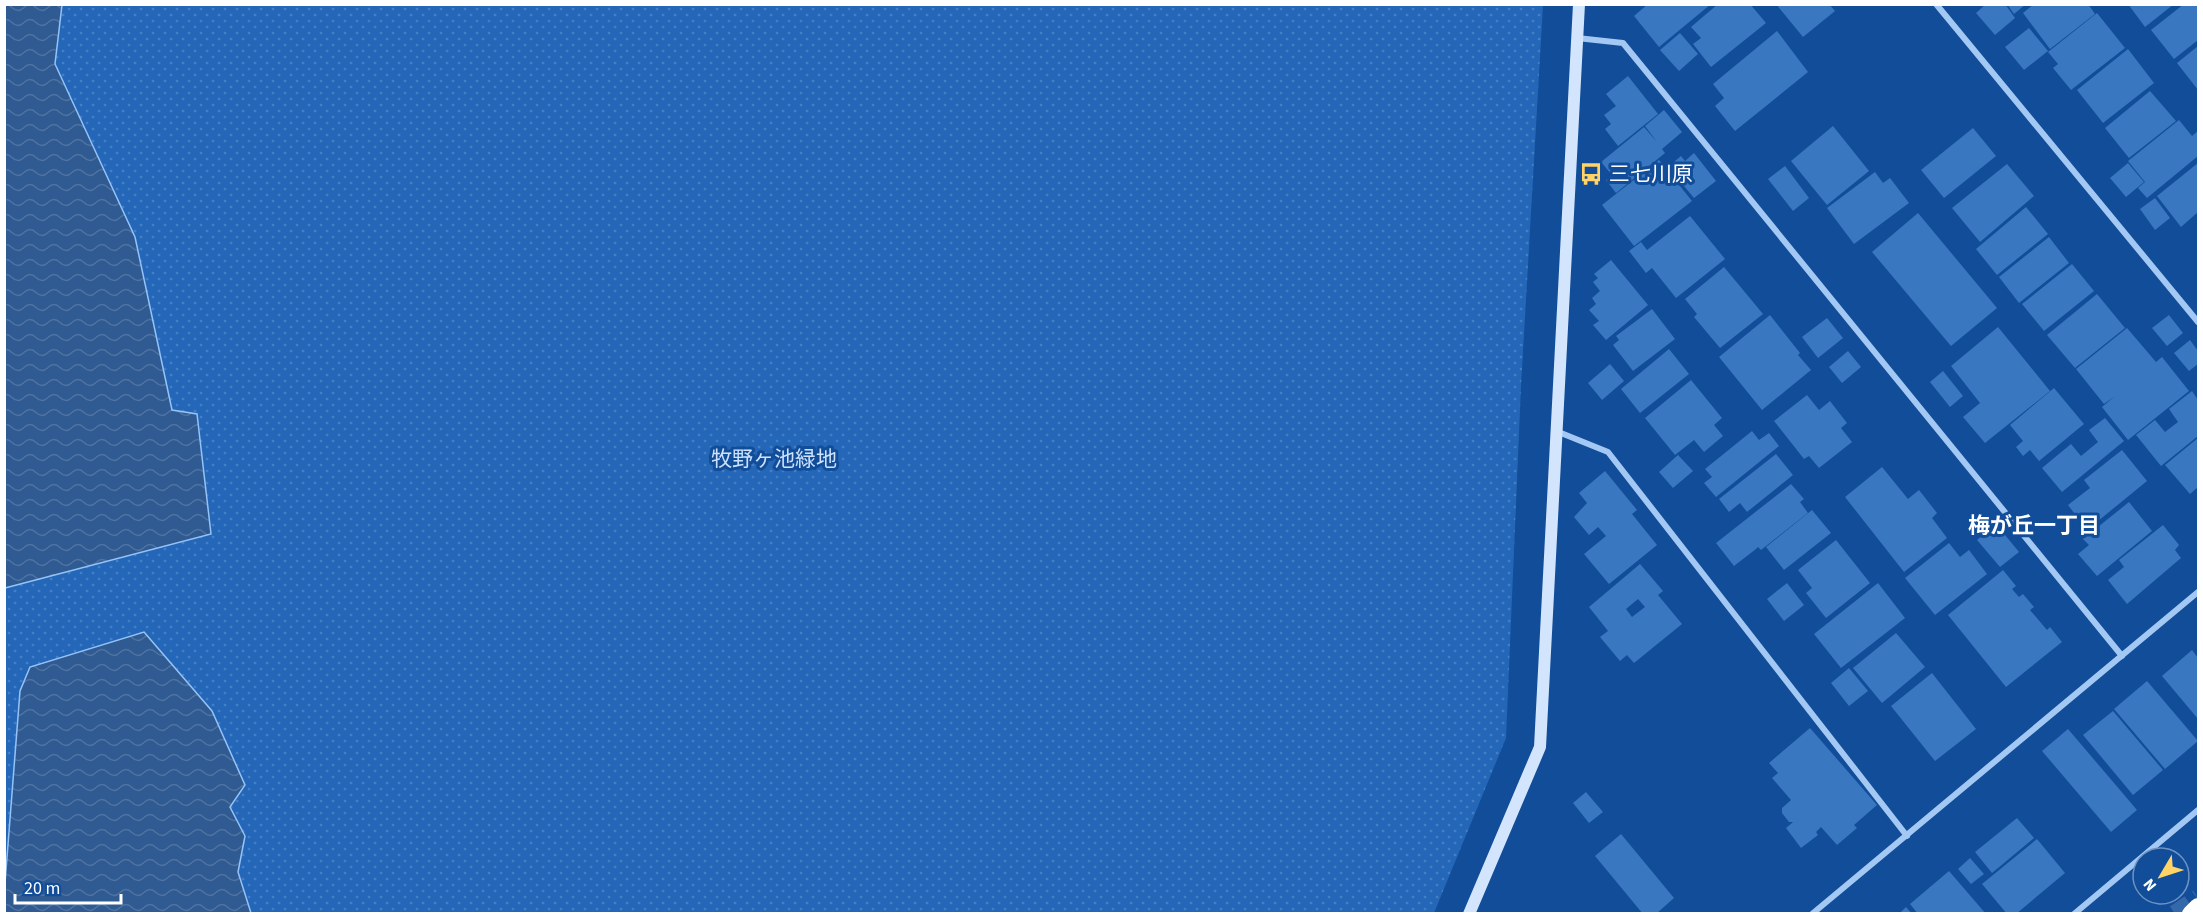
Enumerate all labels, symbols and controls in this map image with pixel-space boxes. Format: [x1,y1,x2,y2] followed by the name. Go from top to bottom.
[1609,159,1693,189] place label: 三七川原
[1578,161,1604,187] bus stop icon: 三七川原
[711,444,837,474] park label: 牧野ヶ池緑地
[1968,510,2100,542] district label: 梅が丘一丁目
[2131,846,2191,906] north arrow
[15,867,122,905] scale bar
[2138,874,2162,896] text: N
[24,876,60,901] text: 20 m

